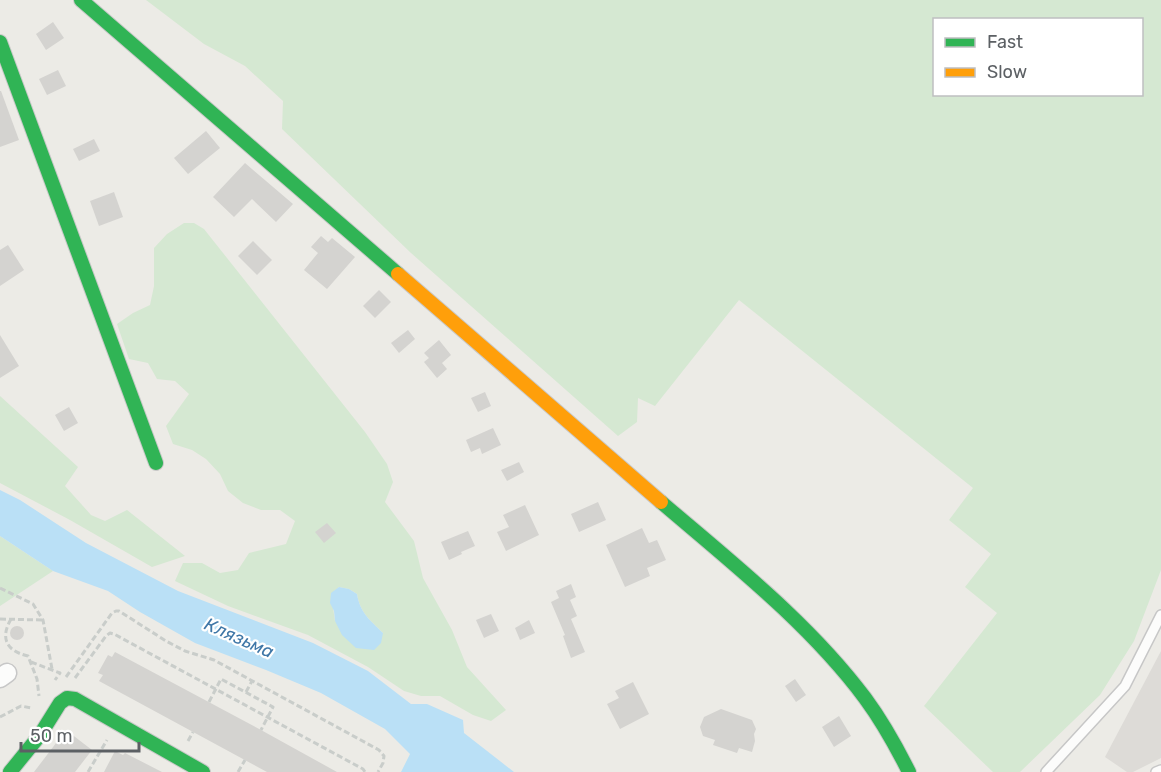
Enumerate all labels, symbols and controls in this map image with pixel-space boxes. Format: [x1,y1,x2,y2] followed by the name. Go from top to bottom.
[933,18,1143,96] legend
[987,31,1023,53] text: Fast
[987,61,1027,83] text: Slow
[201,613,277,663] water label: Клязьма
[21,715,140,753] scale bar
[30,725,73,747] text: 50 m

